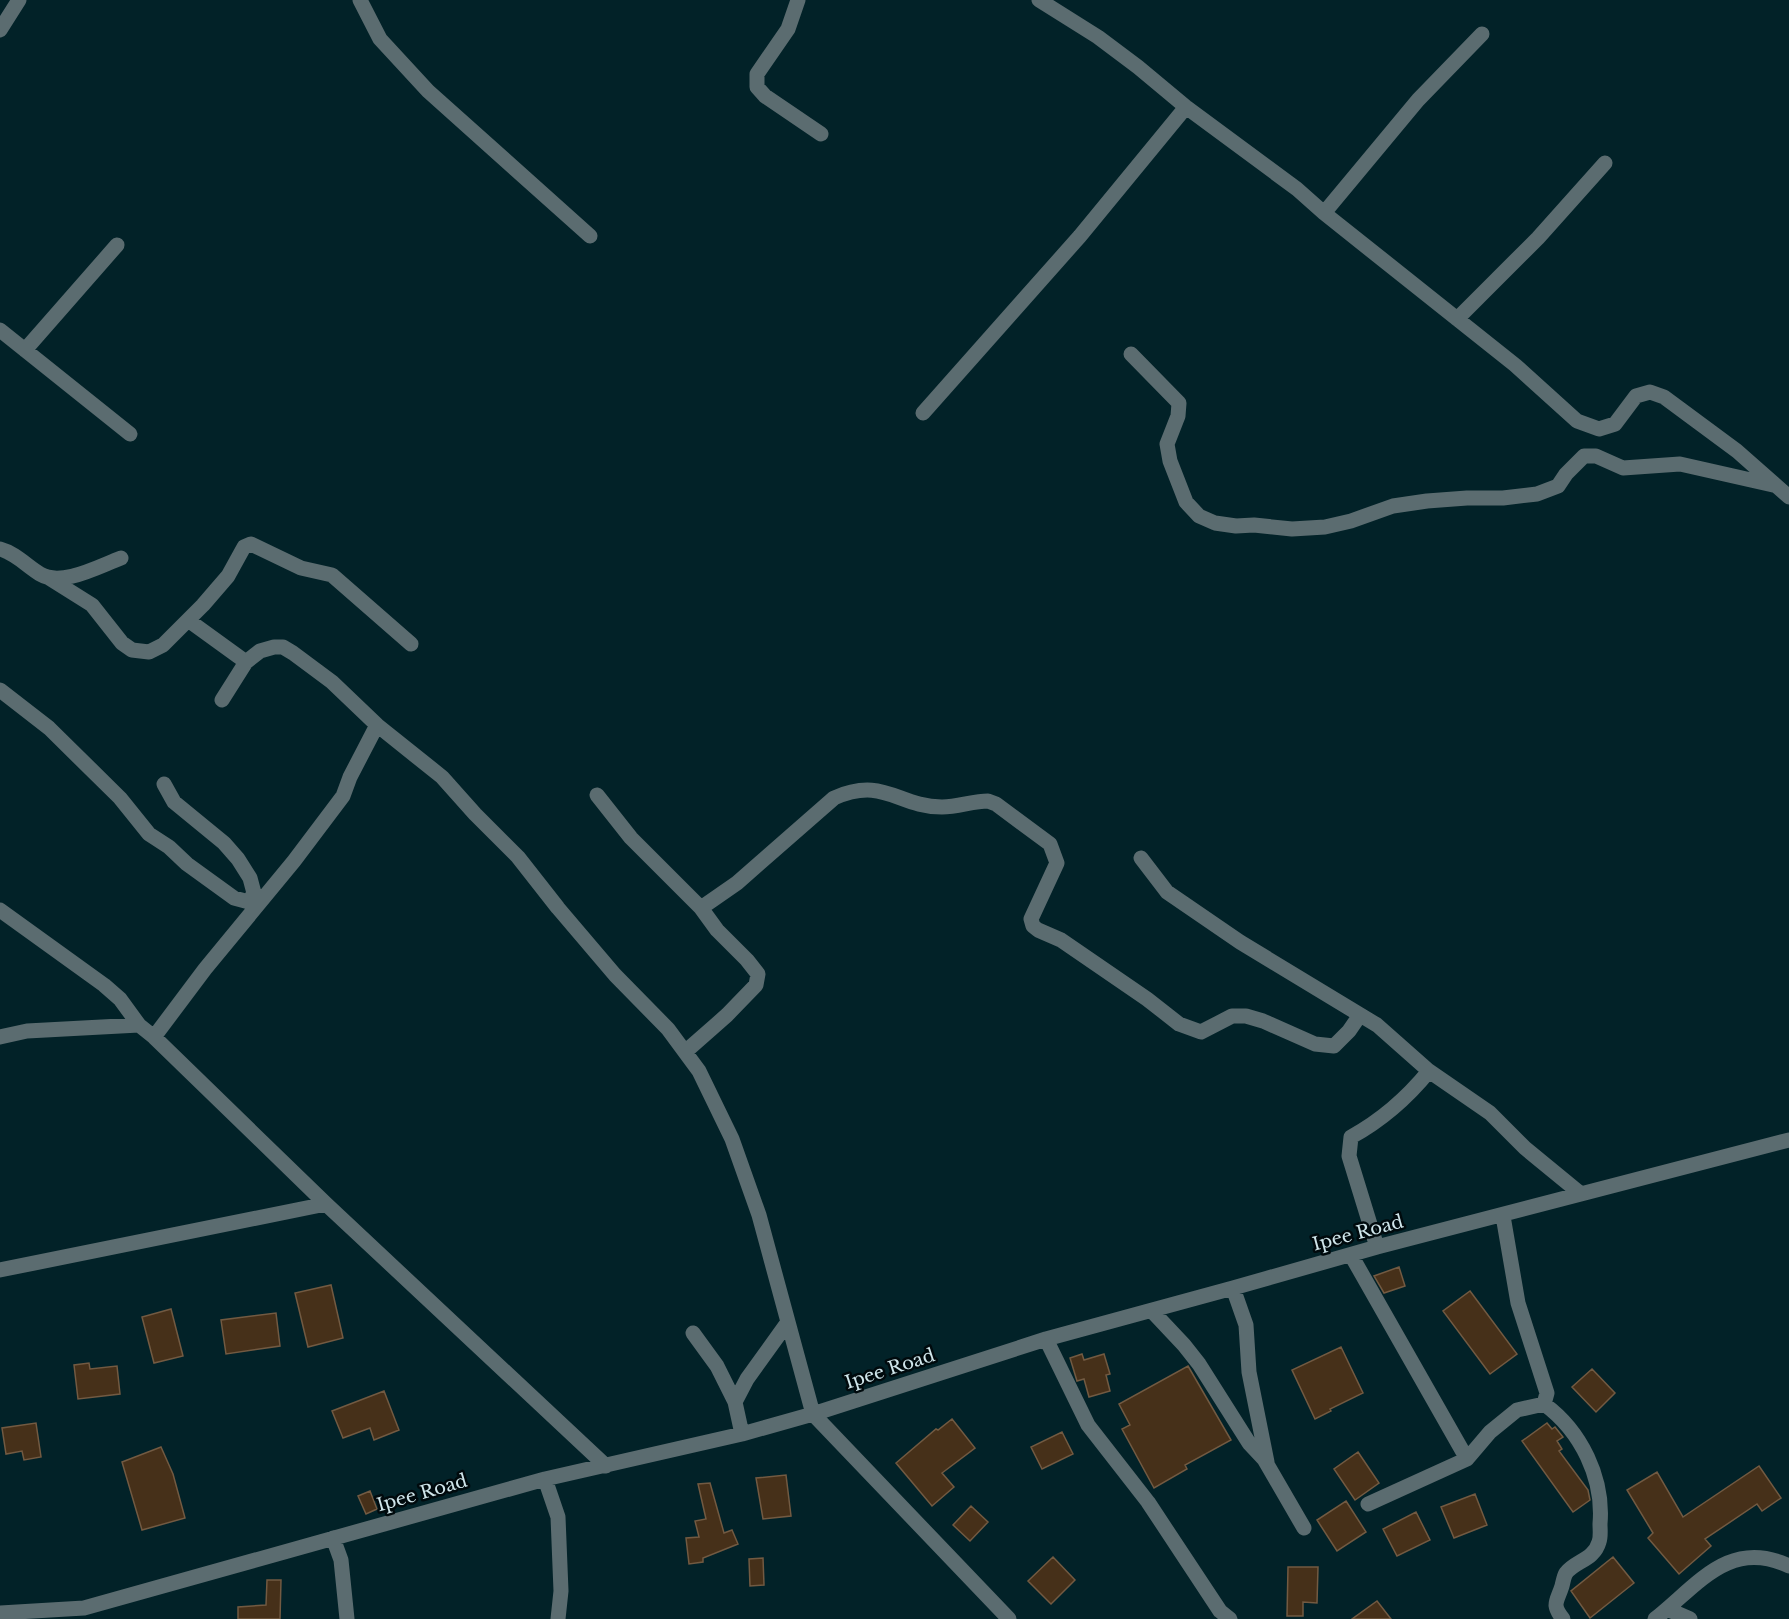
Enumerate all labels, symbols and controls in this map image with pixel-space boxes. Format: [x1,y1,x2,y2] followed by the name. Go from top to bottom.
[1310,1210,1406,1256] street label: Ipee Road
[842,1344,938,1394] street label: Ipee Road
[374,1470,470,1516] street label: Ipee Road

